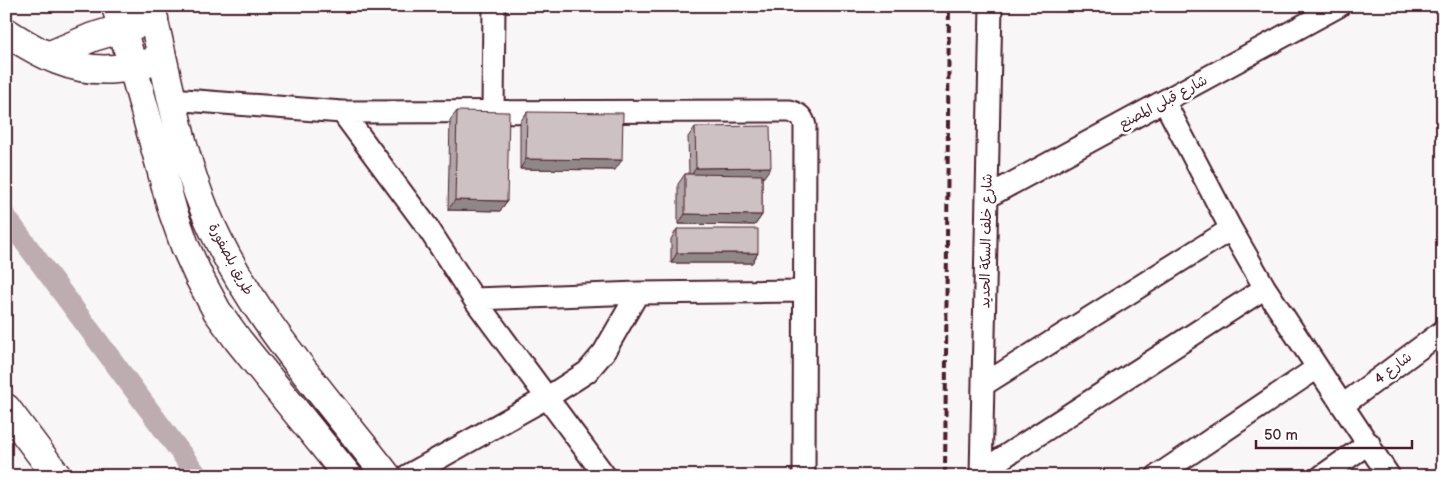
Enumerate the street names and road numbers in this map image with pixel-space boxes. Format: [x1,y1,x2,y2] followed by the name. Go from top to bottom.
[1116,71,1211,134] street label: شارع قبلى المصنع
[976,174,997,309] street label: شارع خلف السكة الحديد
[205,220,257,298] street label: طريق بلصفورة
[1371,348,1416,388] street label: شارع 4

